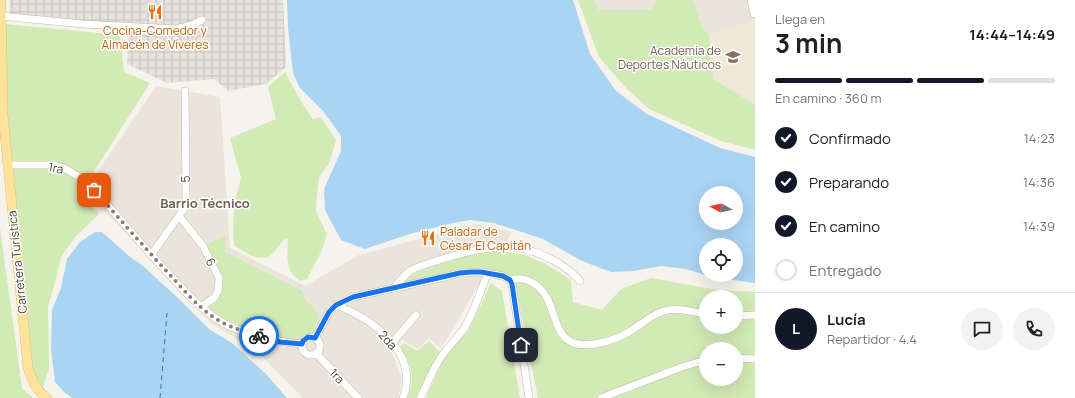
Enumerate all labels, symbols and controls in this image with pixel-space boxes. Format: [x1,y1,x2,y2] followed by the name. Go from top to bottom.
[146,3,164,21] restaurant icon: Cocina-Comedor y Almacén de Víveres
[775,10,825,28] text: Llega en
[102,22,208,53] place label: Cocina-Comedor y Almacén de Víveres
[969,24,1055,45] text: 14:44–14:49
[775,25,842,61] text: 3 min
[618,42,721,73] place label: Academia de Deportes Náuticos
[724,48,742,66] school or university icon: Academia de Deportes Náuticos
[775,89,882,107] text: En camino · 360 m
[775,127,797,149] icon: check
[809,128,891,149] text: Confirmado
[1024,129,1055,147] text: 14:23
[47,158,65,178] street label: 1ra
[775,171,797,193] icon: check
[809,172,889,193] text: Preparando
[77,173,111,207] pin
[1023,173,1055,191] text: 14:36
[177,175,194,182] street label: 5
[83,179,105,201] icon: bag
[699,186,743,230] north arrow
[699,186,743,386] map controls
[160,194,250,212] district label: Barrio Técnico
[3,210,31,314] street label: Carretera Turística
[775,215,797,237] icon: check
[809,216,880,237] text: En camino
[1023,217,1055,235] text: 14:39
[440,223,531,254] place label: Paladar de César El Capitán
[419,229,437,247] restaurant icon: Paladar de César El Capitán
[699,238,743,282] button: locate
[202,255,220,269] street label: 6
[809,260,881,281] text: Entregado
[699,290,743,334] button: +
[961,308,1003,350] button: chat
[1013,308,1055,350] button: phone
[827,309,866,330] text: Lucía
[239,316,279,356] courier
[792,318,800,339] text: L
[248,325,270,347] icon: bike
[375,327,401,353] street label: 2da
[504,328,538,362] pin
[827,330,917,348] text: Repartidor · 4.4
[510,334,532,356] icon: home
[699,342,743,386] button: −
[326,365,348,387] street label: 1ra

